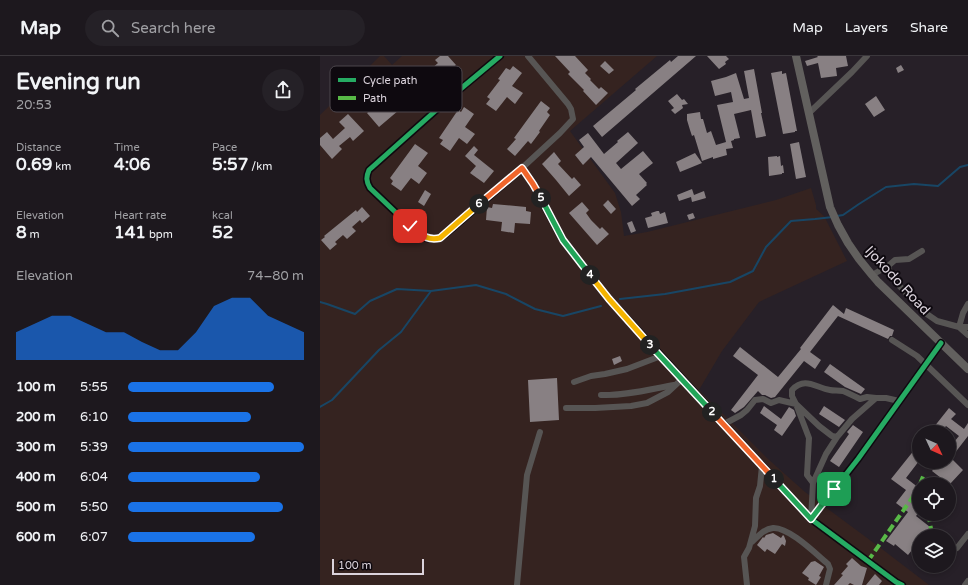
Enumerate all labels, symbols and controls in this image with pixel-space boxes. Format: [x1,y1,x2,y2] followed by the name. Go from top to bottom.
[85,10,365,46] search box
[20,17,61,39] text: Map
[99,17,121,39] icon: search
[131,19,215,37] text: Search here
[793,19,823,36] text: Map
[845,19,888,36] text: Layers
[910,19,948,36] text: Share
[330,66,462,112] legend
[16,69,141,95] text: Evening run
[262,69,304,111] button: share
[363,74,418,87] text: Cycle path
[363,92,387,105] text: Path
[16,97,52,113] text: 20:53
[16,141,61,154] text: Distance
[114,141,140,154] text: Time
[212,141,237,154] text: Pace
[16,154,52,175] text: 0.69
[114,154,150,175] text: 4:06
[212,154,248,175] text: 5:57
[52,160,71,173] text: km
[248,160,272,173] text: /km
[531,188,551,208] pin: 5
[538,191,544,204] text: 5
[469,194,489,214] pin: 6
[476,197,482,210] text: 6
[16,209,64,222] text: Elevation
[114,209,166,222] text: Heart rate
[212,209,233,222] text: kcal
[393,209,427,243] pin
[399,215,421,237] icon: check
[16,222,27,243] text: 8
[114,222,146,243] text: 141
[212,222,233,243] text: 52
[27,228,40,241] text: m
[146,228,173,241] text: bpm
[861,242,934,318] street label: Ijokodo Road
[580,265,600,285] pin: 4
[16,268,73,284] text: Elevation
[247,268,304,284] text: 74–80 m
[587,268,593,281] text: 4
[640,335,660,355] pin: 3
[647,338,653,351] text: 3
[16,379,56,395] text: 100 m
[80,379,108,395] text: 5:55
[702,402,722,422] pin: 2
[709,405,715,418] text: 2
[16,409,56,425] text: 200 m
[80,409,108,425] text: 6:10
[912,425,956,469] north arrow
[912,425,956,573] map controls
[16,439,56,455] text: 300 m
[80,439,108,455] text: 5:39
[16,469,56,485] text: 400 m
[80,469,108,485] text: 6:04
[764,469,784,489] pin: 1
[771,472,777,485] text: 1
[817,472,851,506] pin
[912,477,956,521] button: locate
[823,478,845,500] icon: arrive
[16,499,56,515] text: 500 m
[80,499,108,515] text: 5:50
[16,529,56,545] text: 600 m
[80,529,108,545] text: 6:07
[912,529,956,573] button: layers
[332,557,424,576] scale bar
[338,559,372,572] text: 100 m

